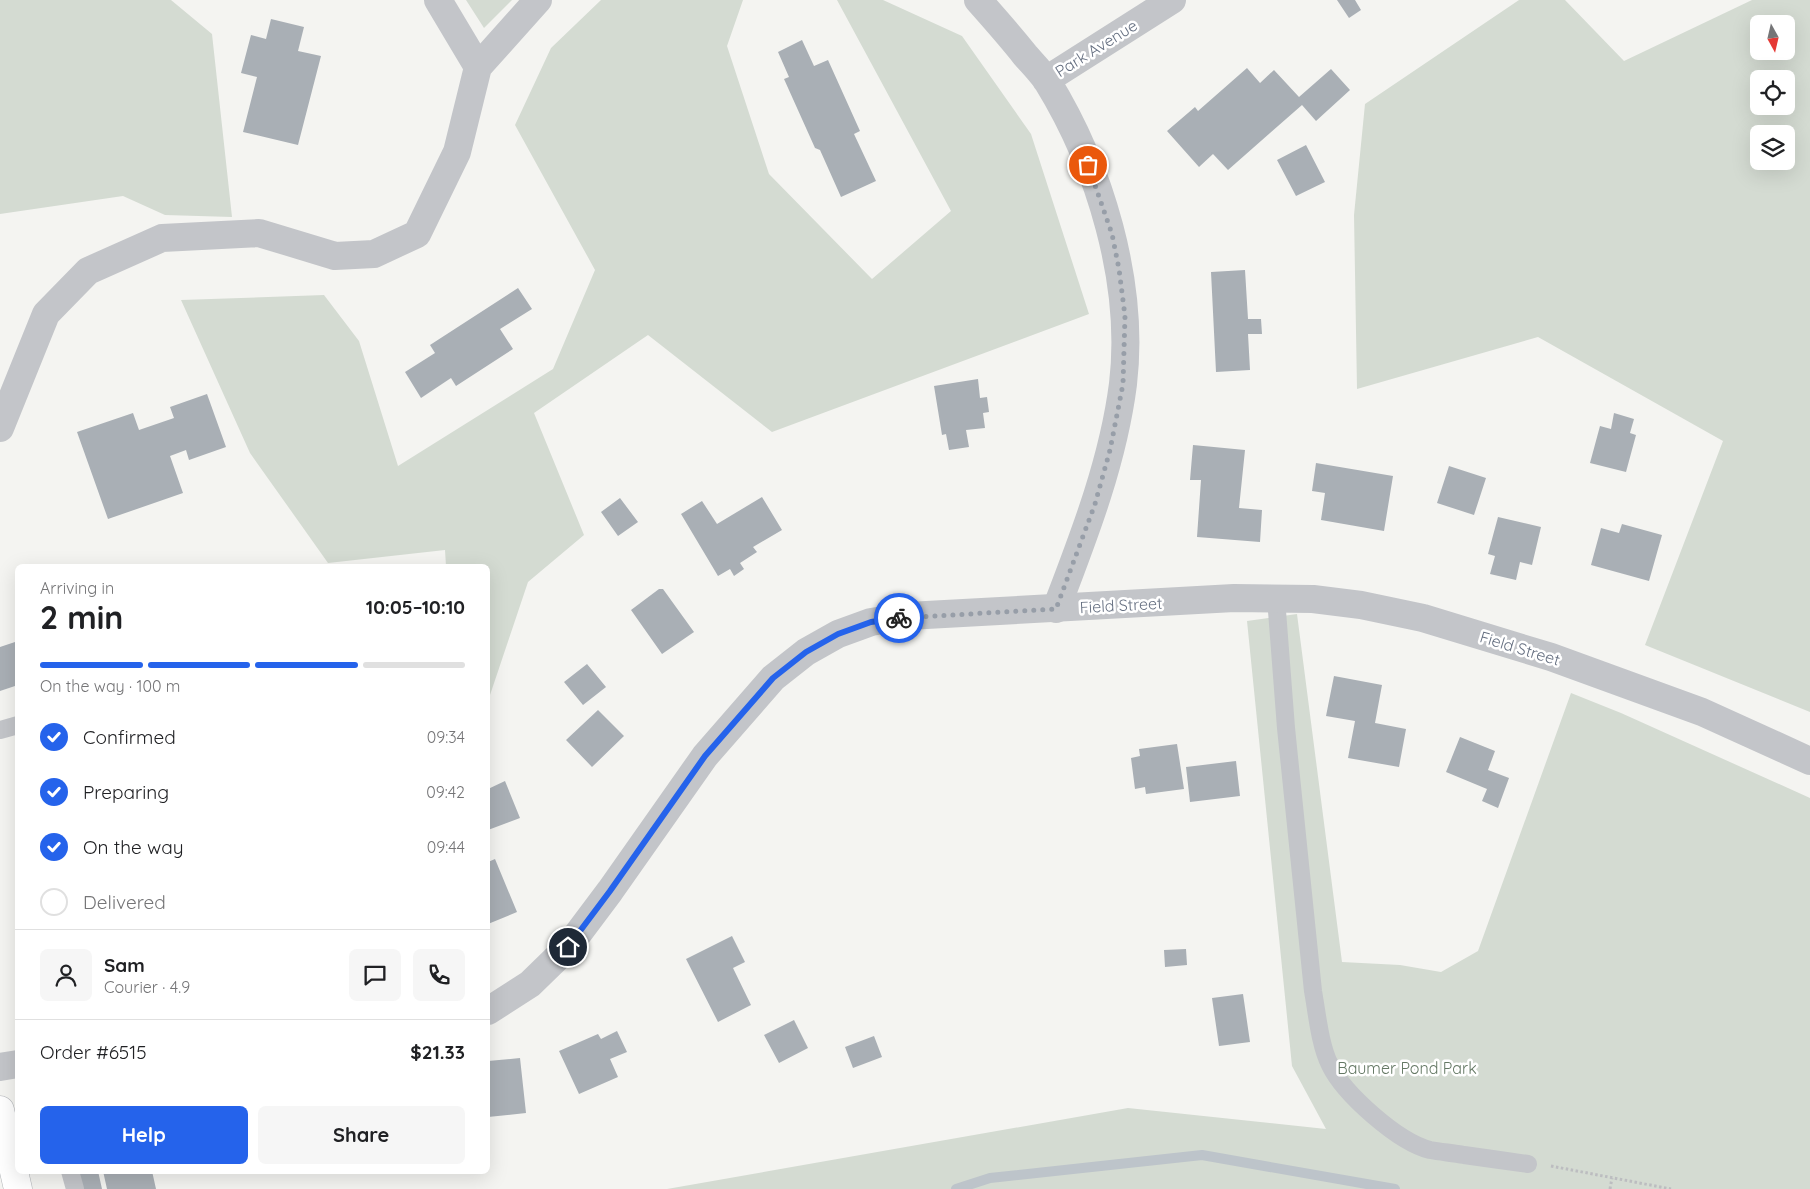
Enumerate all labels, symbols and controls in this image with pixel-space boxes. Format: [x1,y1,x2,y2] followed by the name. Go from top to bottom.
[1051,15,1141,81] street label: Park Avenue
[1750,15,1795,60] north arrow
[1750,15,1795,170] map controls
[1750,70,1795,115] button: locate
[1750,125,1795,170] button: layers
[1067,144,1109,186] pin
[1074,151,1102,179] icon: bag
[40,578,114,598] text: Arriving in
[874,593,924,643] courier
[1079,593,1163,617] street label: Field Street
[366,595,465,619] text: 10:05–10:10
[40,597,123,637] text: 2 min
[885,604,913,632] icon: bike
[1477,626,1563,670] street label: Field Street
[40,676,180,696] text: On the way · 100 m
[40,723,68,751] icon: check
[83,725,176,749] text: Confirmed
[427,727,465,747] text: 09:34
[40,778,68,806] icon: check
[83,780,169,804] text: Preparing
[426,782,465,802] text: 09:42
[40,833,68,861] icon: check
[83,835,184,859] text: On the way
[427,837,465,857] text: 09:44
[83,890,166,914] text: Delivered
[547,926,589,968] pin
[554,933,582,961] icon: home
[40,949,92,1001] button: person
[349,949,401,1001] button: chat
[413,949,465,1001] button: phone
[104,953,145,977] text: Sam
[104,977,190,997] text: Courier · 4.9
[40,1040,147,1064] text: Order #6515
[410,1040,465,1064] text: $21.33
[1337,1058,1477,1078] park label: Baumer Pond Park
[40,1106,248,1164] button: Help
[258,1106,465,1164] button: Share

